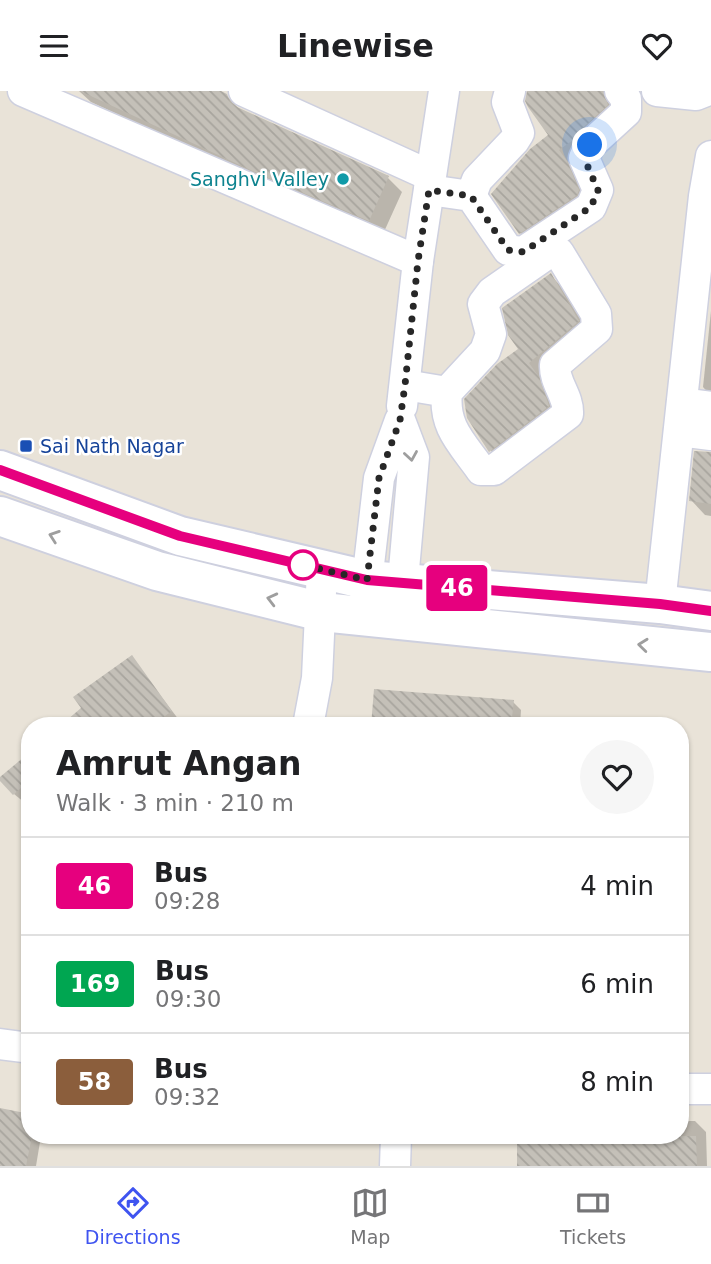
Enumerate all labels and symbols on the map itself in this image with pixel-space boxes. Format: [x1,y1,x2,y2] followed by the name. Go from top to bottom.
[572,127,607,162] your location
[190,168,329,190] place label: Sanghvi Valley
[335,171,351,187] marker: Sanghvi Valley
[40,435,184,457] place label: Sai Nath Nagar
[18,438,34,454] marker: Sai Nath Nagar
[403,450,418,462] one-way arrow
[48,530,60,544] one-way arrow
[288,550,318,580] unlabelled marker
[426,565,489,611] line badge: 46
[266,593,278,608] one-way arrow
[637,638,648,653] one-way arrow

